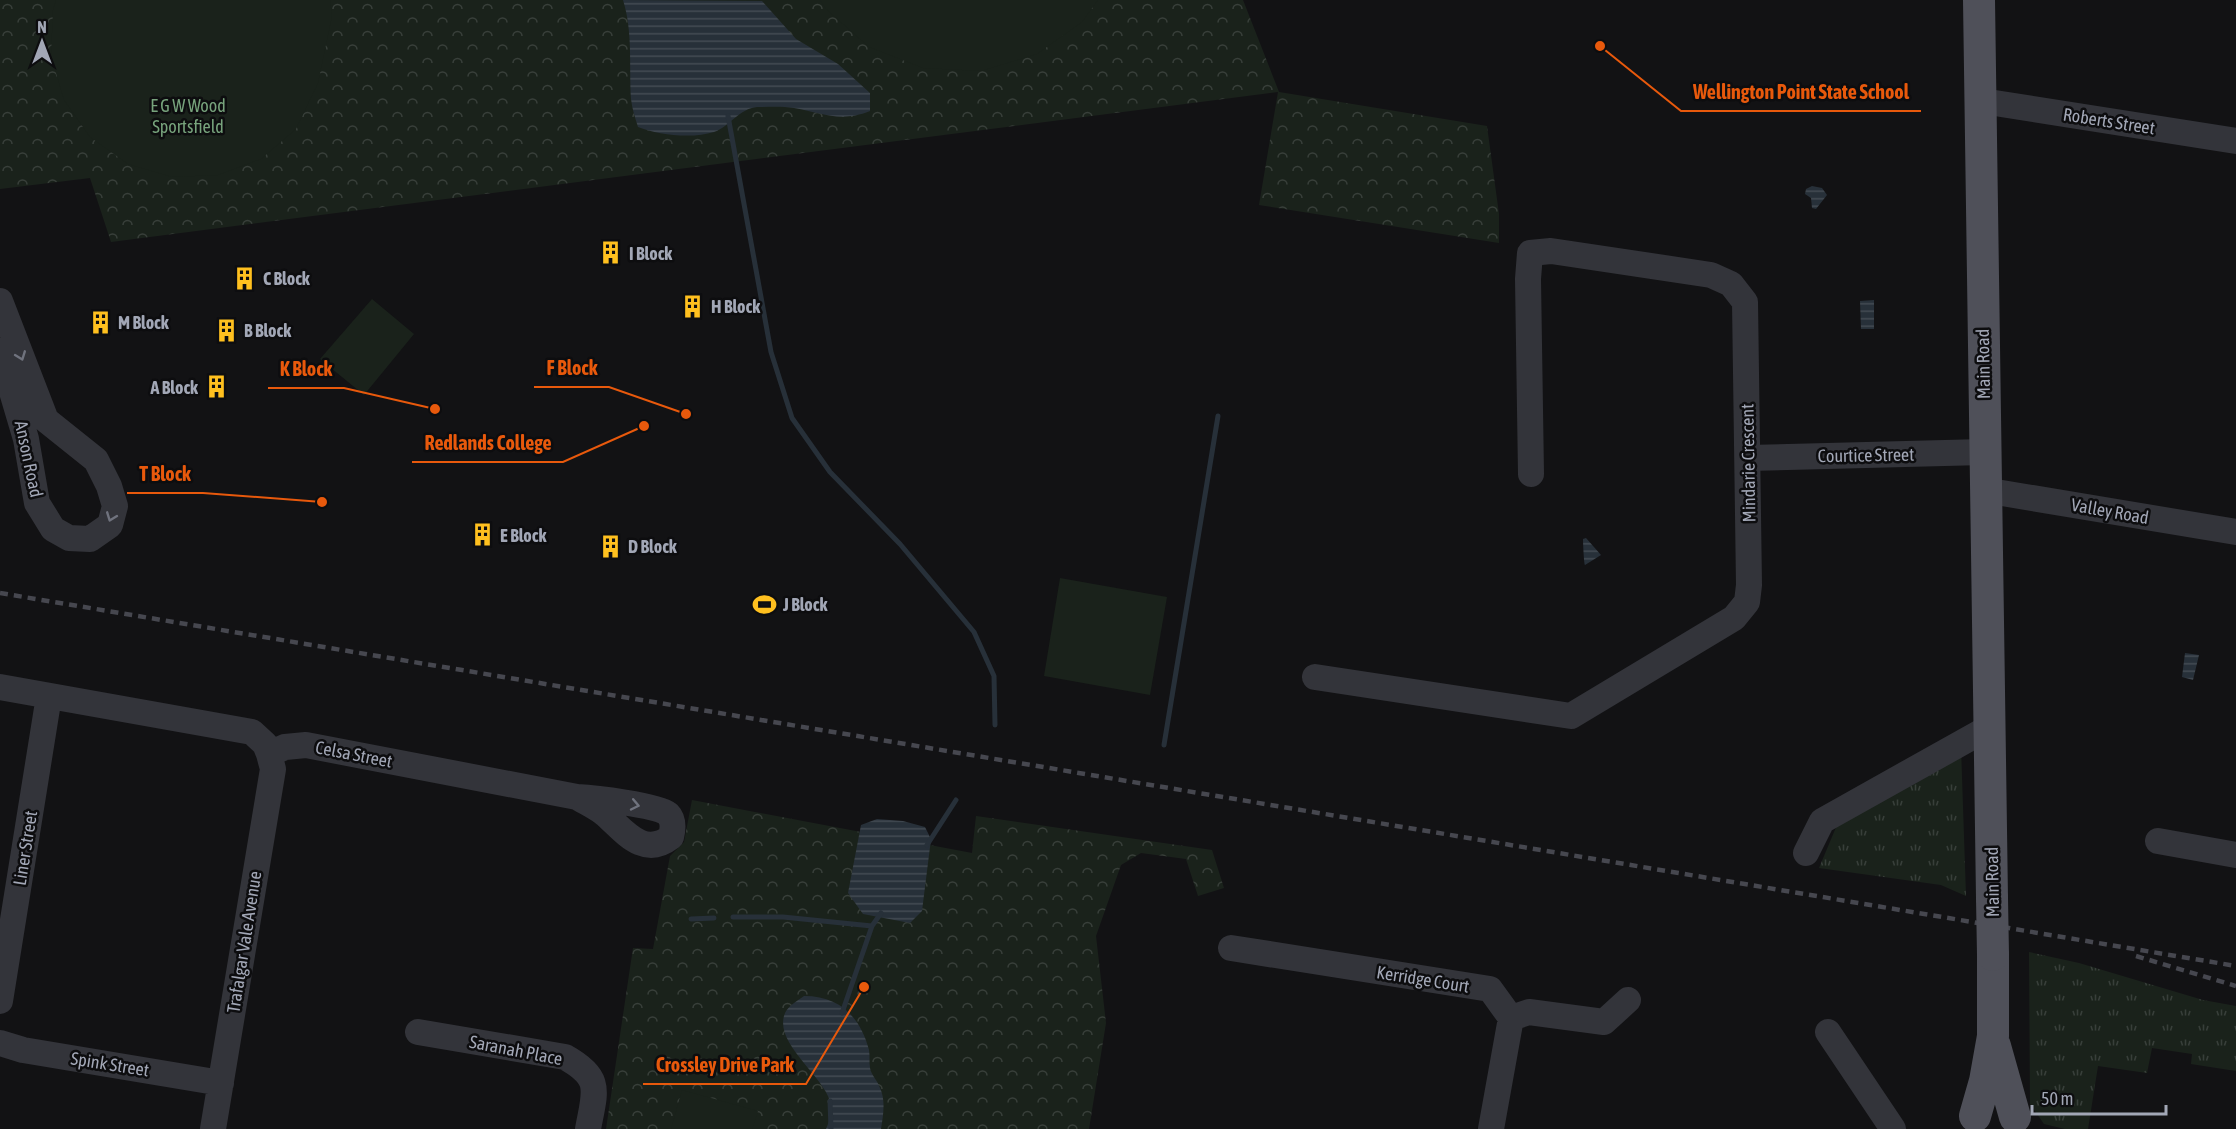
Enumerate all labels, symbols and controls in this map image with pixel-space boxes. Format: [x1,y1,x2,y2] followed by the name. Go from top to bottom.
[12,12,72,72] north arrow
[37,18,47,36] text: N
[1681,73,1921,111] callout: Wellington Point State School
[1692,80,1910,103] text: Wellington Point State School
[150,95,226,137] park label: E G W Wood Sportsfield
[2062,103,2156,139] street label: Roberts Street
[598,240,624,266] building icon: I Block
[629,243,673,264] place label: I Block
[232,265,258,291] building icon: C Block
[263,268,311,289] place label: C Block
[680,293,706,319] building icon: H Block
[711,296,761,317] place label: H Block
[87,309,113,335] building icon: M Block
[118,312,170,333] place label: M Block
[213,317,239,343] building icon: B Block
[244,320,292,341] place label: B Block
[1972,329,1994,399] street label: Main Road
[534,349,609,387] callout: F Block
[14,350,27,361] one-way arrow
[268,350,344,388] callout: K Block
[547,356,598,379] text: F Block
[280,357,333,380] text: K Block
[203,374,229,400] building icon: A Block
[150,377,199,398] place label: A Block
[1736,404,1760,522] street label: Mindarie Crescent
[11,419,47,499] street label: Anson Road
[412,424,563,462] callout: Redlands College
[424,431,552,454] text: Redlands College
[1818,444,1914,466] street label: Courtice Street
[127,455,203,493] callout: T Block
[139,462,191,485] text: T Block
[2070,494,2150,528] street label: Valley Road
[106,512,119,522] one-way arrow
[469,522,495,548] building icon: E Block
[500,525,547,546] place label: E Block
[597,533,623,559] building icon: D Block
[628,536,678,557] place label: D Block
[752,591,778,617] sports icon: J Block
[782,594,828,615] place label: J Block
[314,736,394,772] street label: Celsa Street
[630,798,640,811] one-way arrow
[9,809,41,887] street label: Liner Street
[1981,847,2003,917] street label: Main Road
[222,870,266,1014] street label: Trafalgar Vale Avenue
[1375,961,1471,997] street label: Kerridge Court
[468,1031,564,1069] street label: Saranah Place
[643,1046,806,1084] callout: Crossley Drive Park
[69,1047,151,1081] street label: Spink Street
[656,1053,794,1076] text: Crossley Drive Park
[2032,1078,2166,1116] scale bar
[2041,1088,2073,1109] text: 50 m

